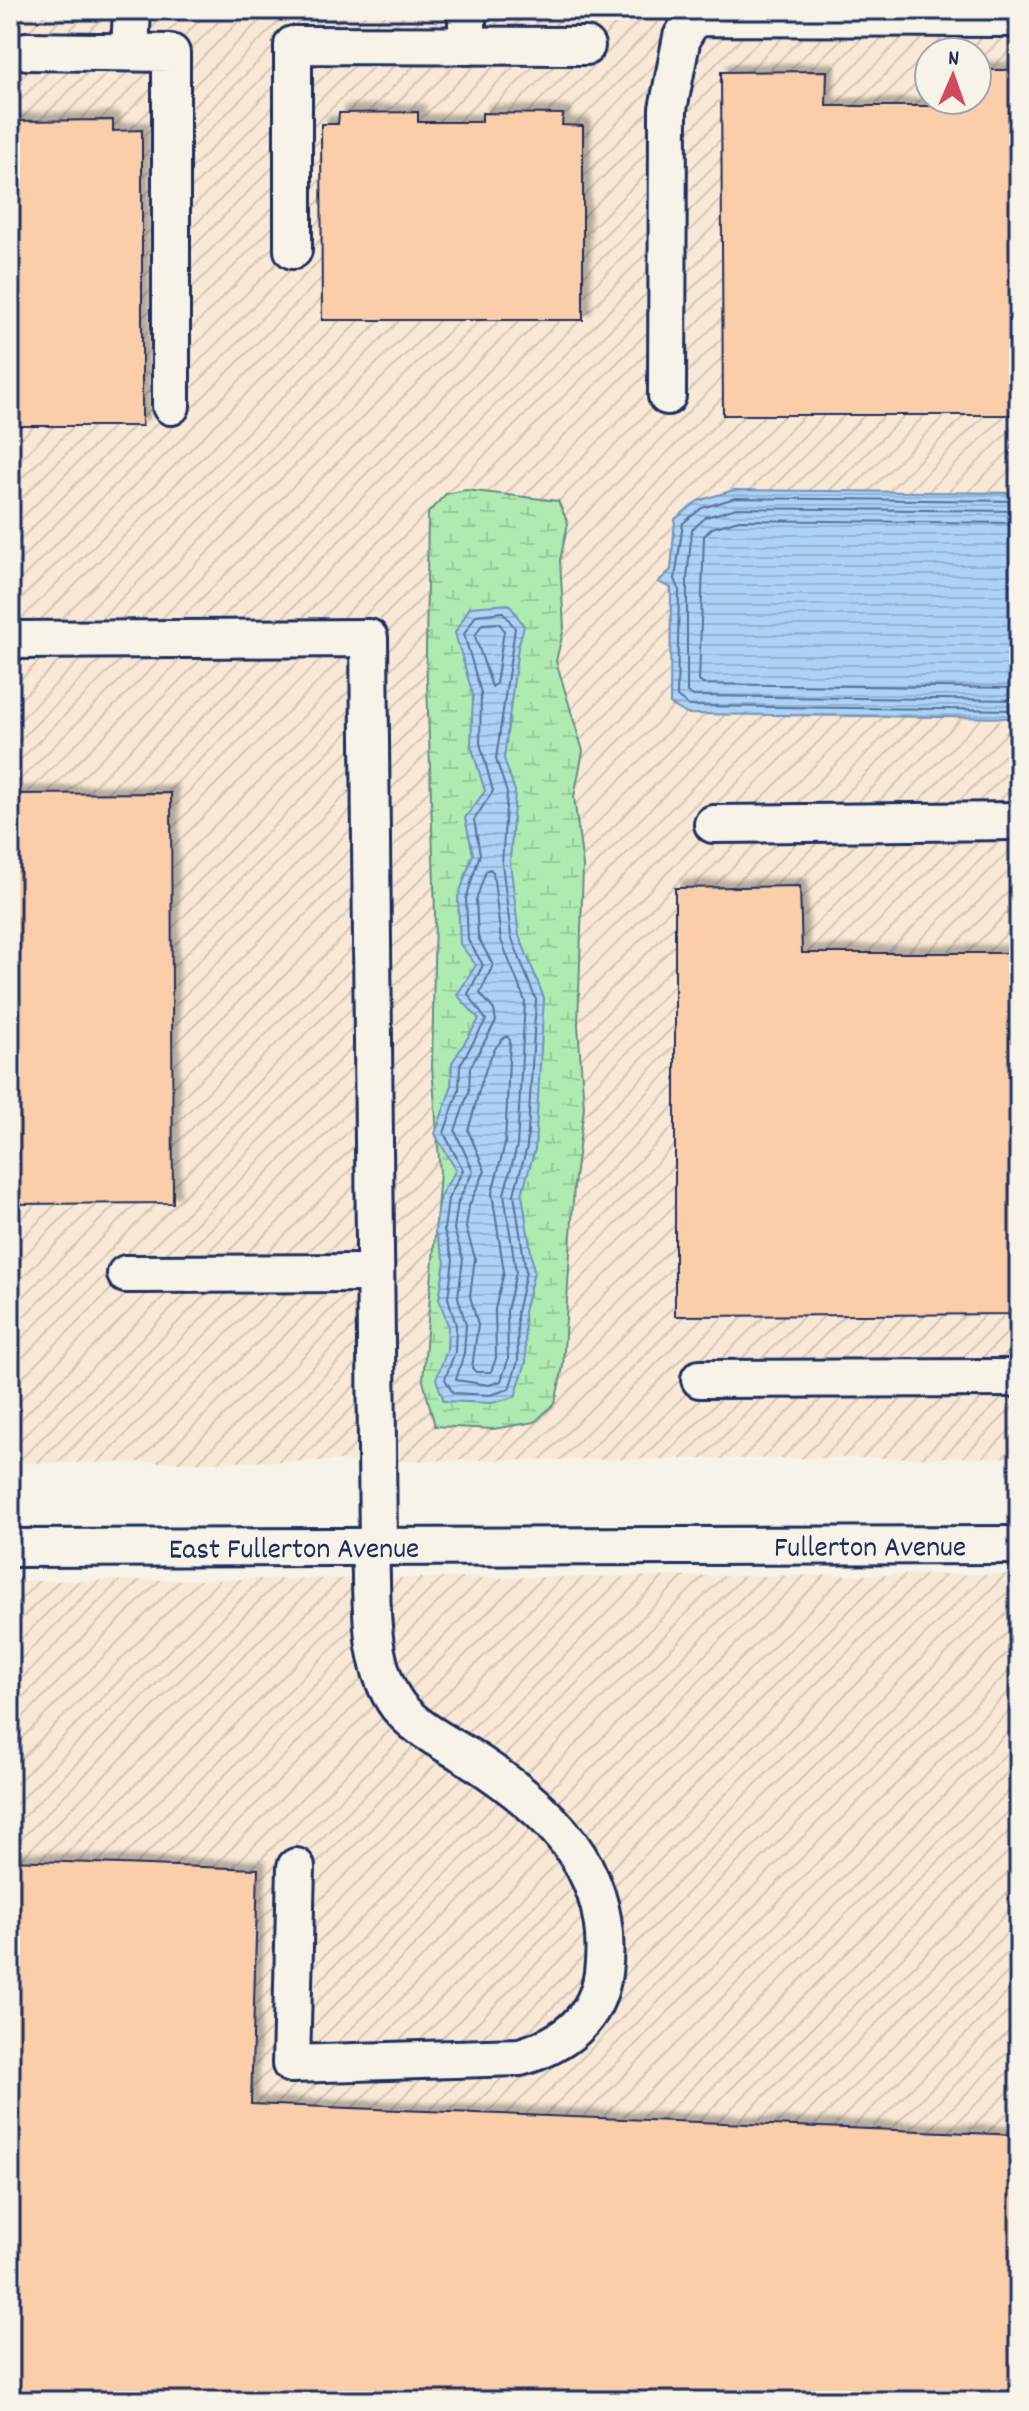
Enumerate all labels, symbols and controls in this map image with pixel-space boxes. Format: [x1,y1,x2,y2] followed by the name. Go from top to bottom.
[913,36,993,116] north arrow
[948,44,960,75] text: N
[774,1528,966,1572] street label: Fullerton Avenue
[169,1530,419,1574] street label: East Fullerton Avenue

